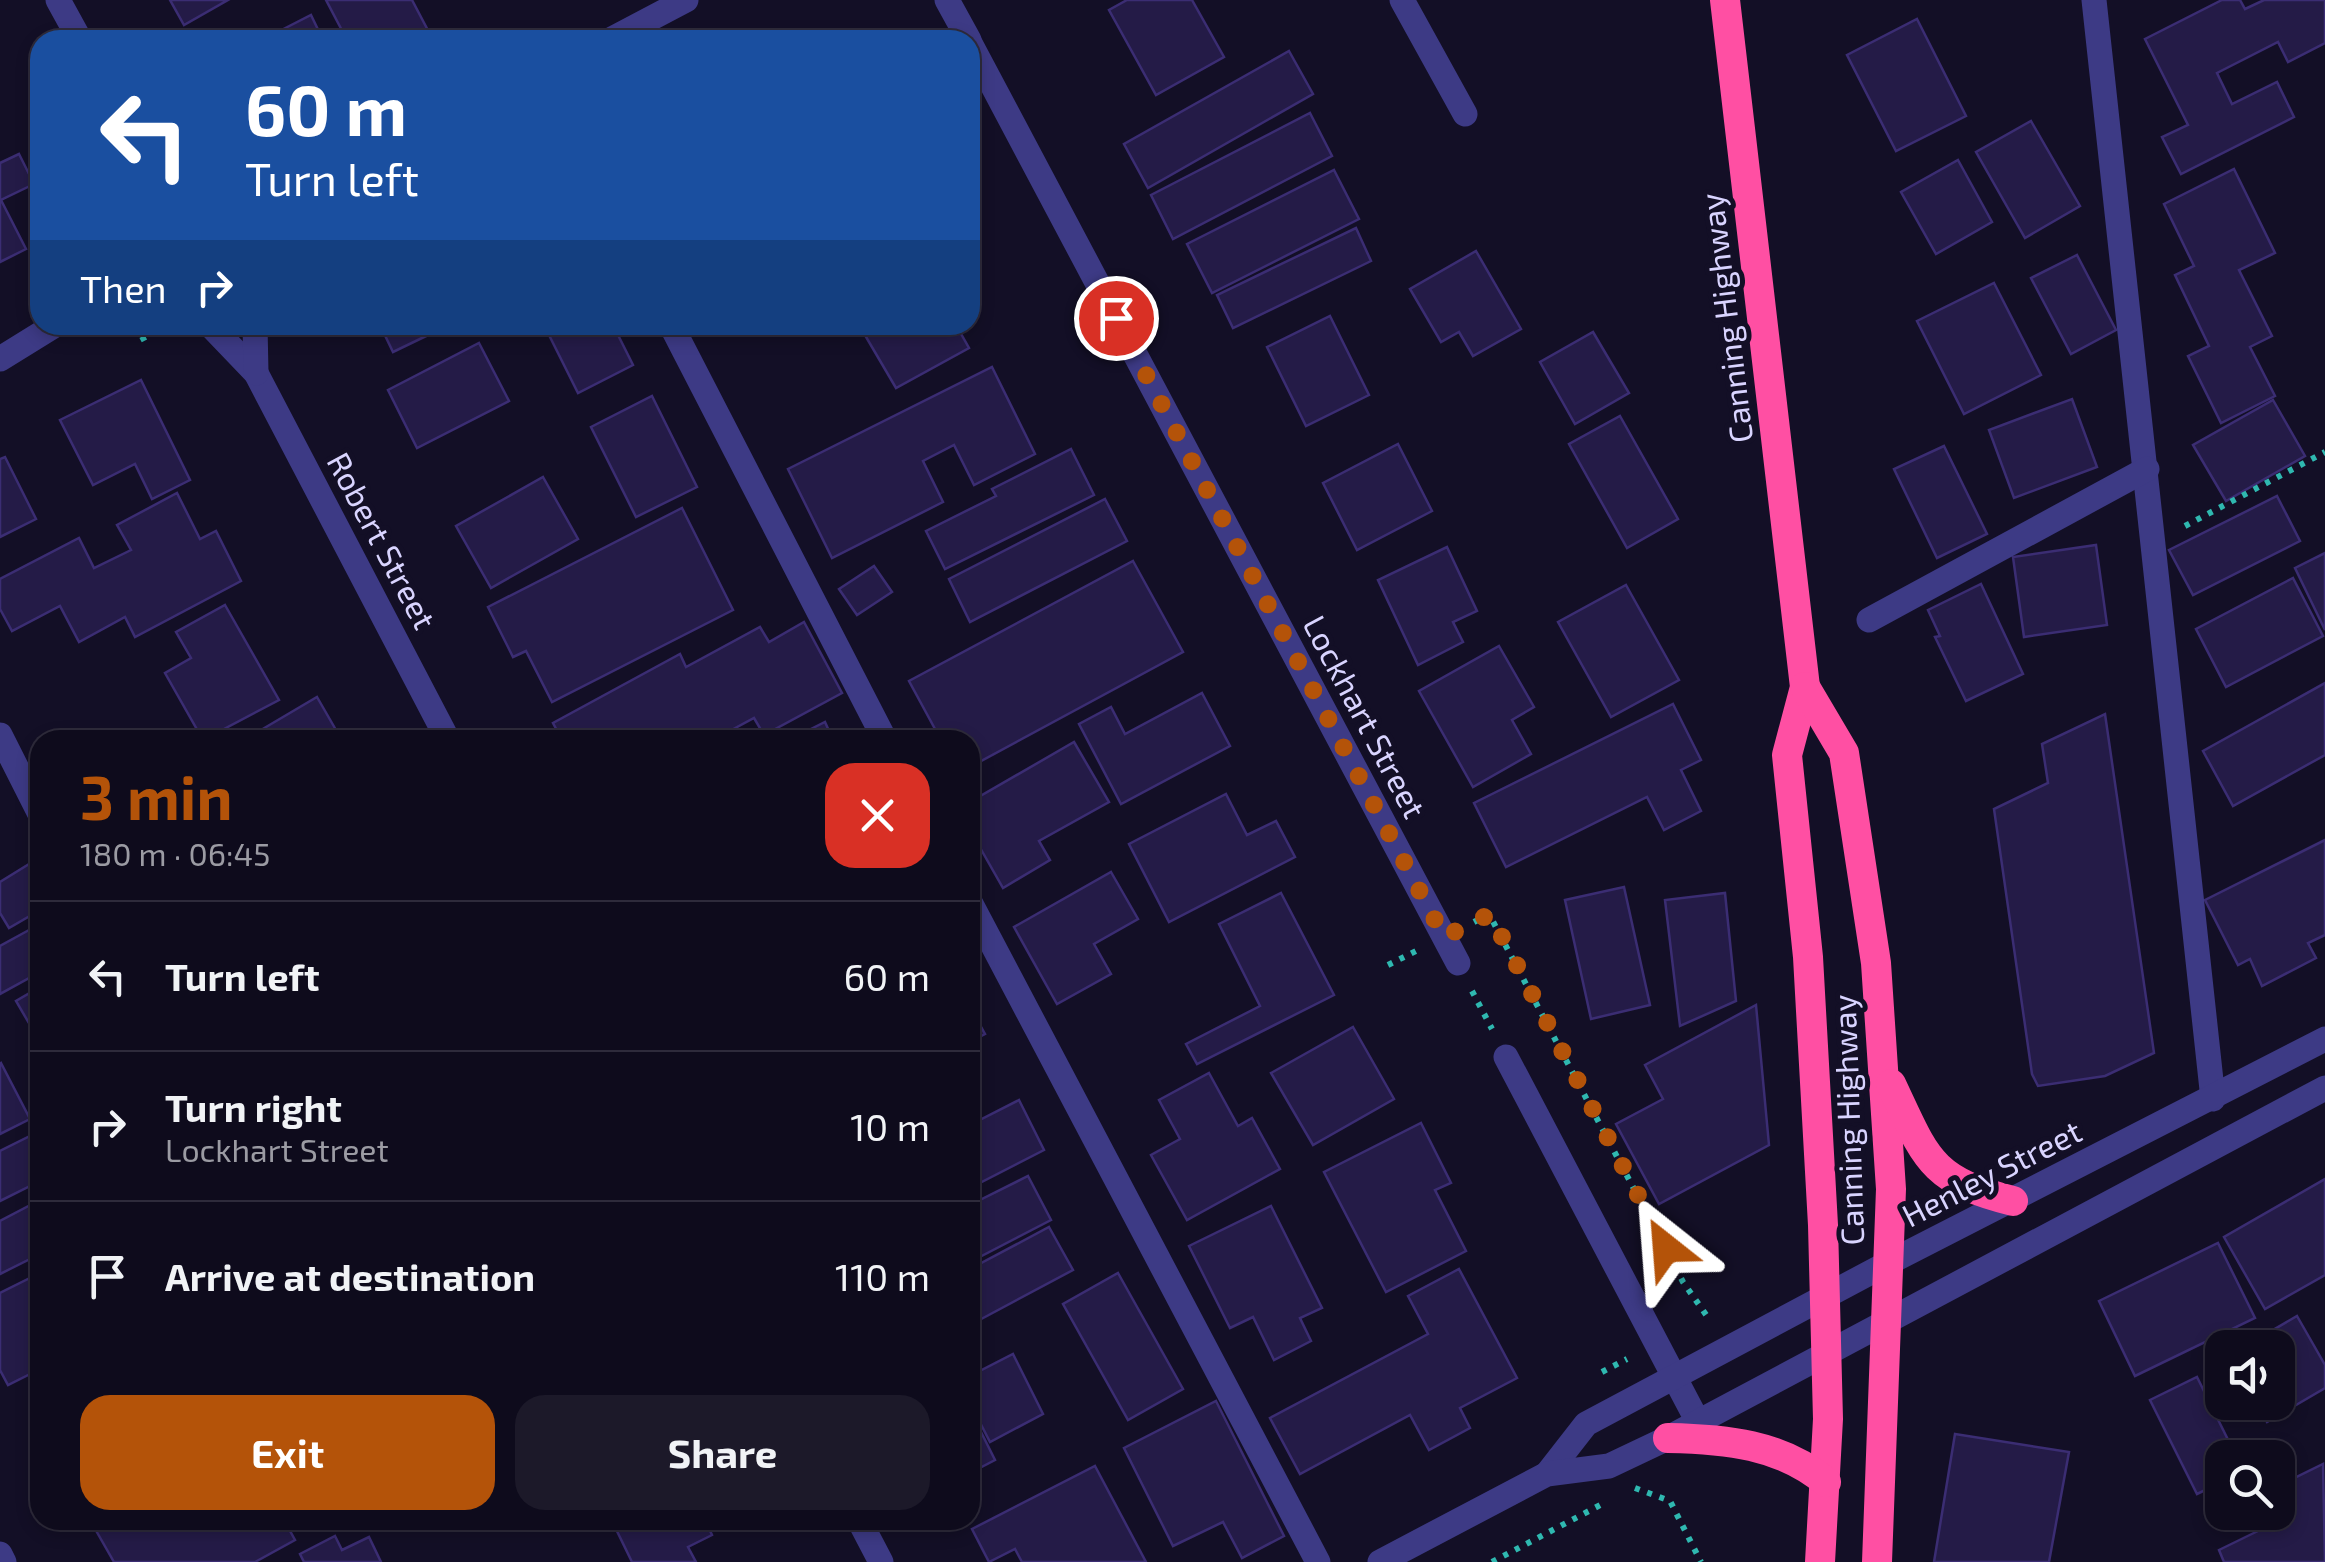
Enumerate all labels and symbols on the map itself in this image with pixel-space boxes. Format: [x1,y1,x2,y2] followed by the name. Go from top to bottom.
[1691,191,1759,445] street label: Canning Highway
[1074,276,1159,361] pin
[320,445,445,635] street label: Robert Street
[1296,608,1435,824] street label: Lockhart Street
[1824,994,1870,1246] street label: Canning Highway
[1895,1111,2087,1234] street label: Henley Street
[1614,1196,1718,1300] position arrow

